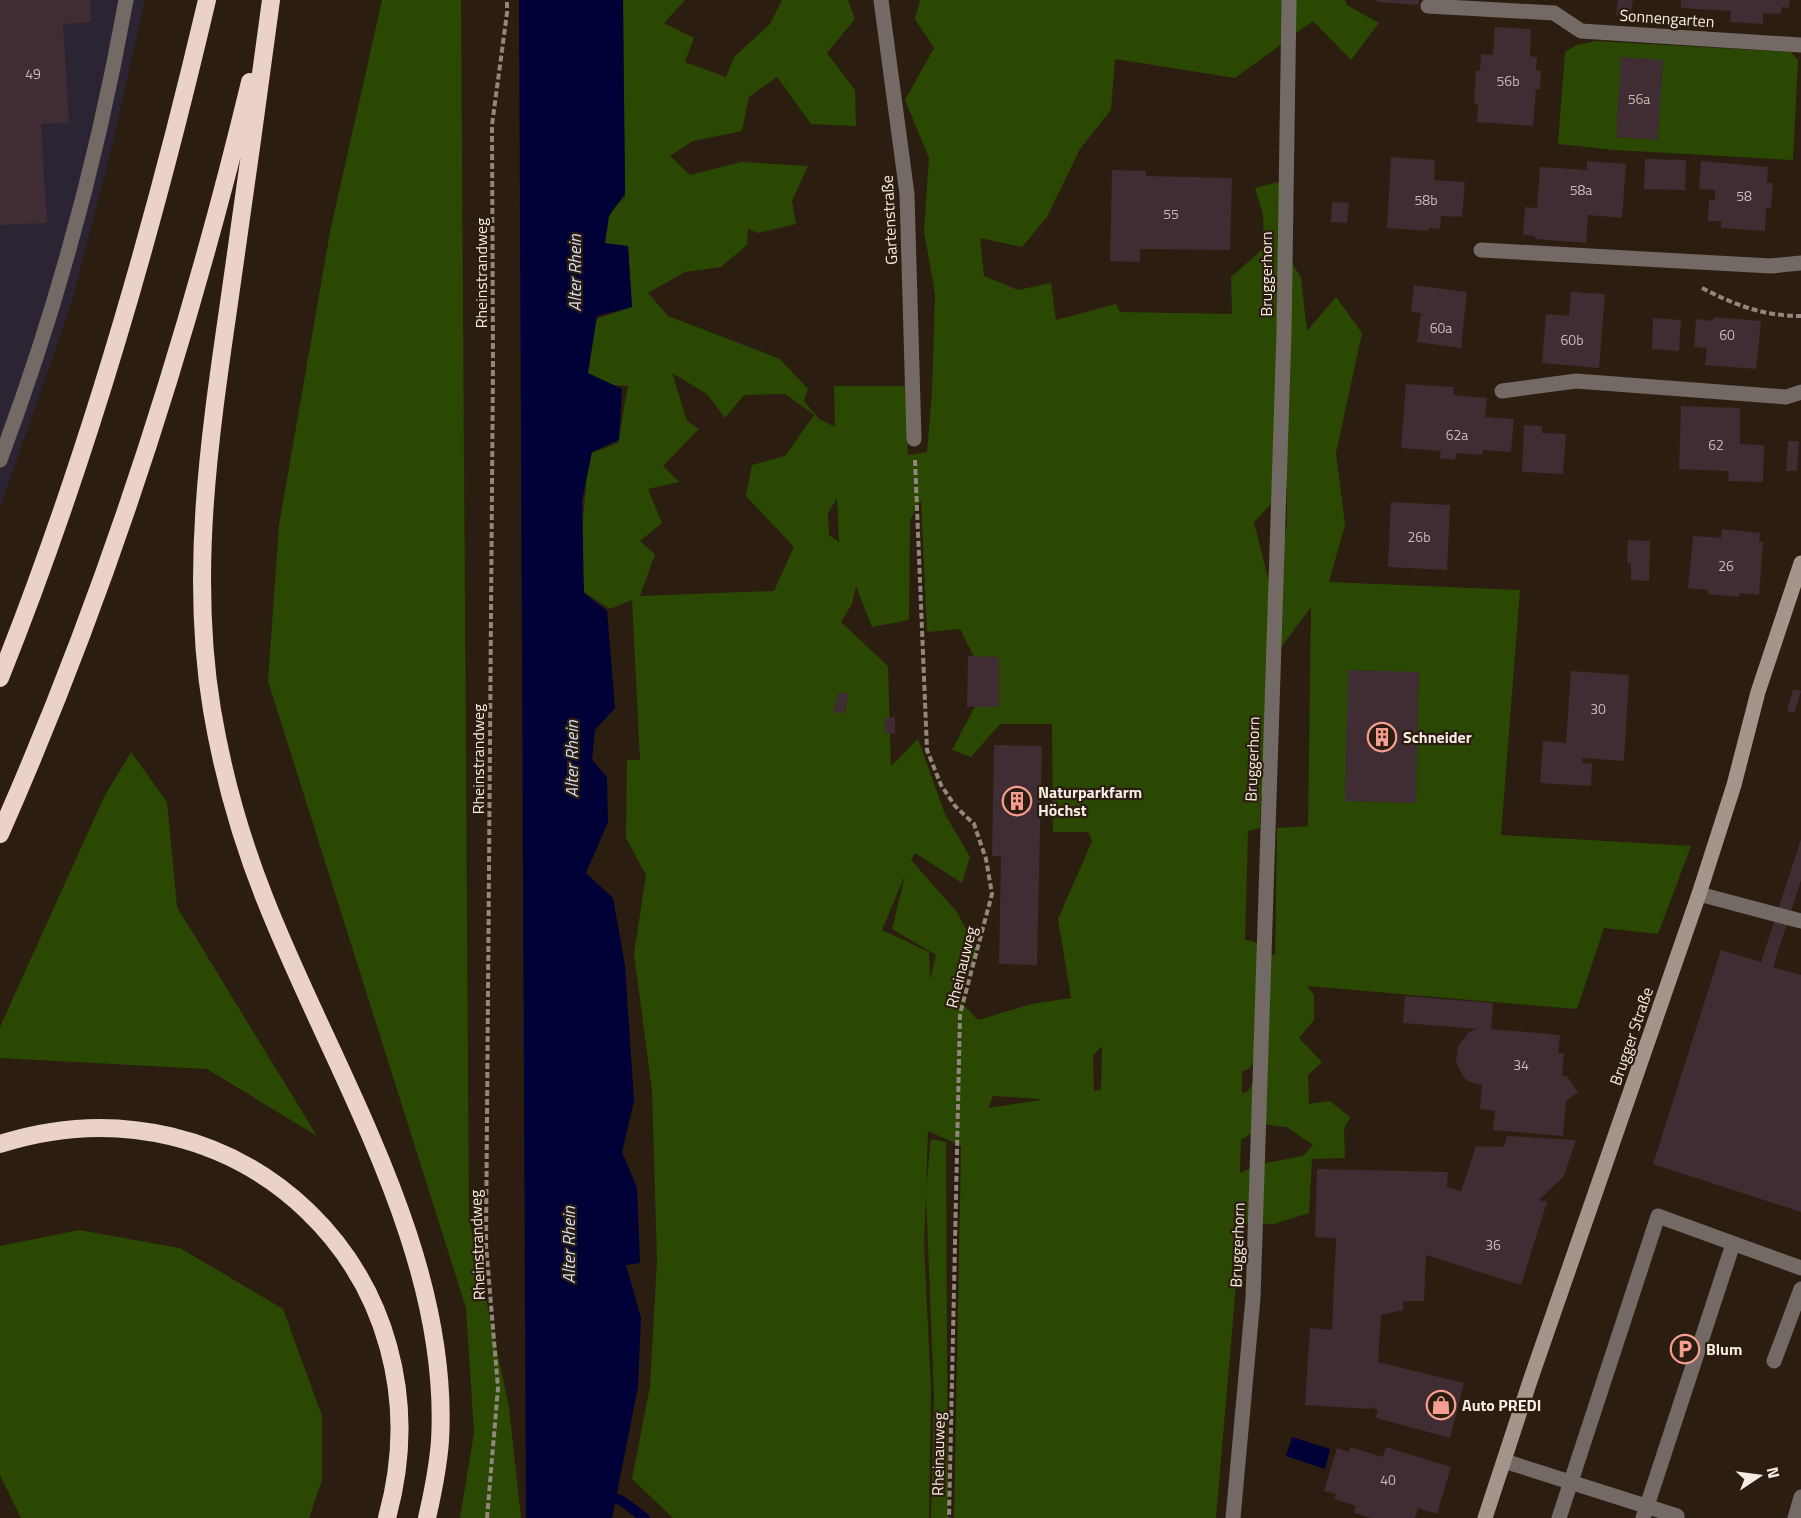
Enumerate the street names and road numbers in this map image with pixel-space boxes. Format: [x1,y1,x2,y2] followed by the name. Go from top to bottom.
[1619,3,1715,33] street label: Sonnengarten
[875,175,903,265] street label: Gartenstraße
[469,218,493,328] street label: Rheinstrandweg
[1254,231,1278,317] street label: Bruggerhorn
[466,704,490,814] street label: Rheinstrandweg
[1239,716,1265,802] street label: Bruggerhorn
[939,924,983,1010] street label: Rheinauweg
[1603,984,1659,1088] street label: Brugger Straße
[463,1189,491,1301] street label: Rheinstrandweg
[1224,1202,1250,1288] street label: Bruggerhorn
[925,1412,951,1496] street label: Rheinauweg

